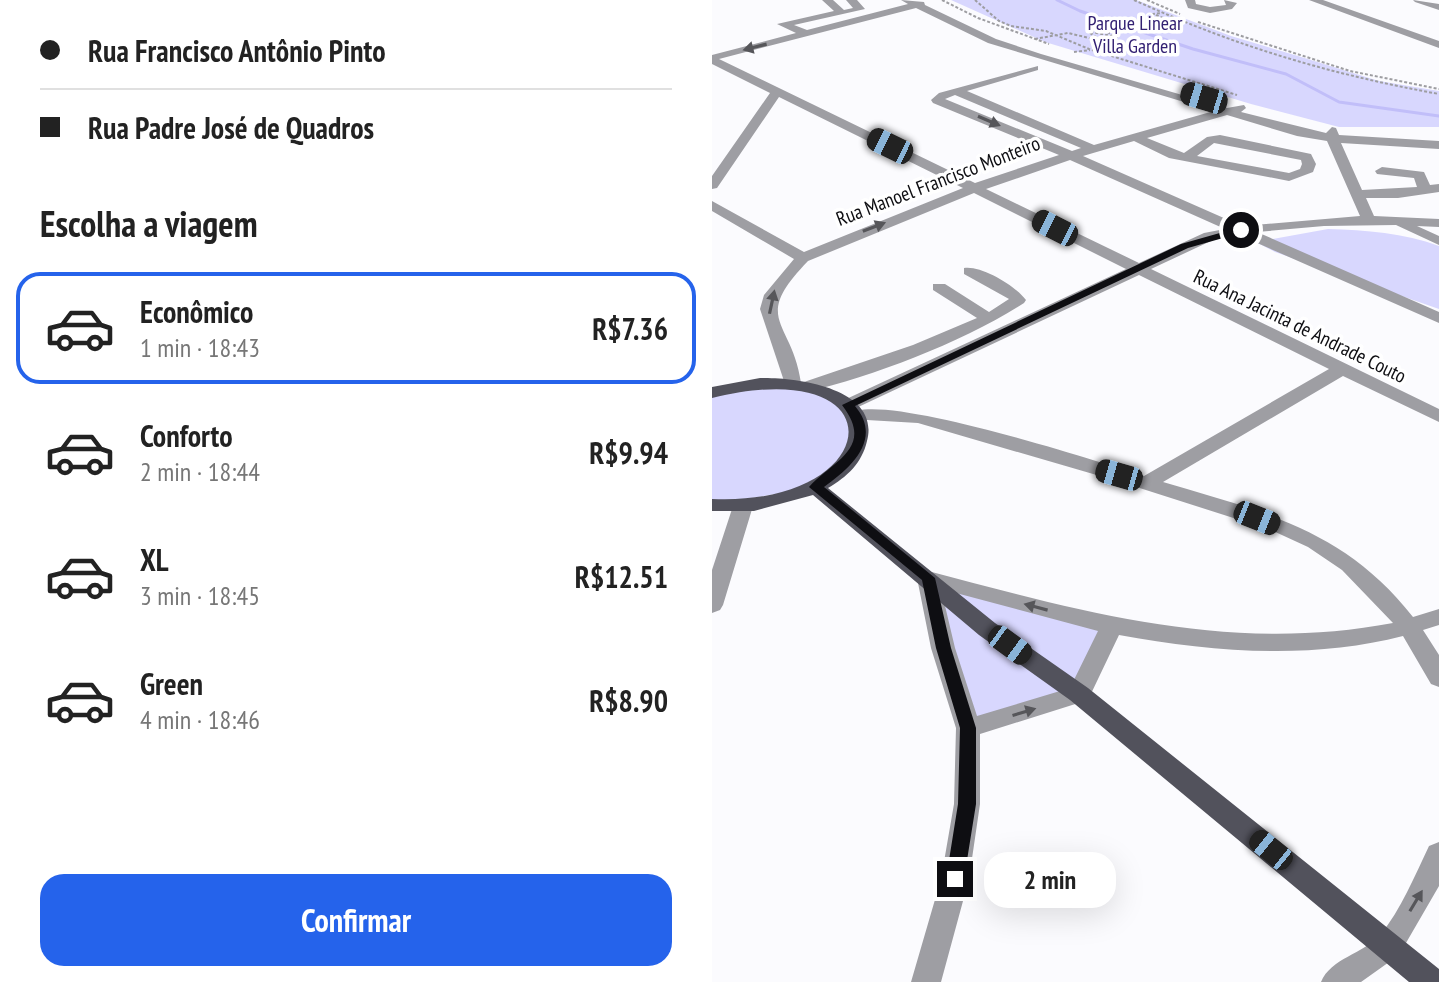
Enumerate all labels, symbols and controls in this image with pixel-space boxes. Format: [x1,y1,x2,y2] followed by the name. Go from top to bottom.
[1088,10,1183,59] park label: Parque Linear Villa Garden
[88,31,385,70] text: Rua Francisco Antônio Pinto
[743,42,768,54] one-way arrow
[1178,80,1230,116] car
[88,108,374,147] text: Rua Padre José de Quadros
[977,115,1001,128] one-way arrow
[863,125,917,167] car
[832,130,1044,232] street label: Rua Manoel Francisco Monteiro
[40,200,258,247] text: Escolha a viagem
[1028,206,1082,250] car
[1223,212,1259,248] route start
[862,220,886,233] one-way arrow
[1189,263,1411,389] street label: Rua Ana Jacinta de Andrade Couto
[766,290,779,315] one-way arrow
[44,292,116,364] icon: car
[140,292,253,331] text: Econômico
[592,309,668,348] text: R$7.36
[140,331,260,364] text: 1 min · 18:43
[44,416,116,488] icon: car
[140,416,233,455] text: Conforto
[589,433,668,472] text: R$9.94
[140,455,260,488] text: 2 min · 18:44
[1093,457,1145,493] car
[1230,498,1284,538] car
[44,540,116,612] icon: car
[140,540,169,579] text: XL
[575,557,668,596] text: R$12.51
[140,579,260,612] text: 3 min · 18:45
[1024,600,1049,612] one-way arrow
[984,621,1036,669] car
[44,664,116,736] icon: car
[140,664,203,703] text: Green
[589,681,668,720] text: R$8.90
[140,703,260,736] text: 4 min · 18:46
[1012,705,1036,718] one-way arrow
[1245,826,1297,874] car
[983,851,1115,907] callout: 2 min
[937,861,973,897] route end
[1024,863,1076,896] text: 2 min
[40,874,672,966] button: Confirmar
[1408,890,1422,912] one-way arrow

